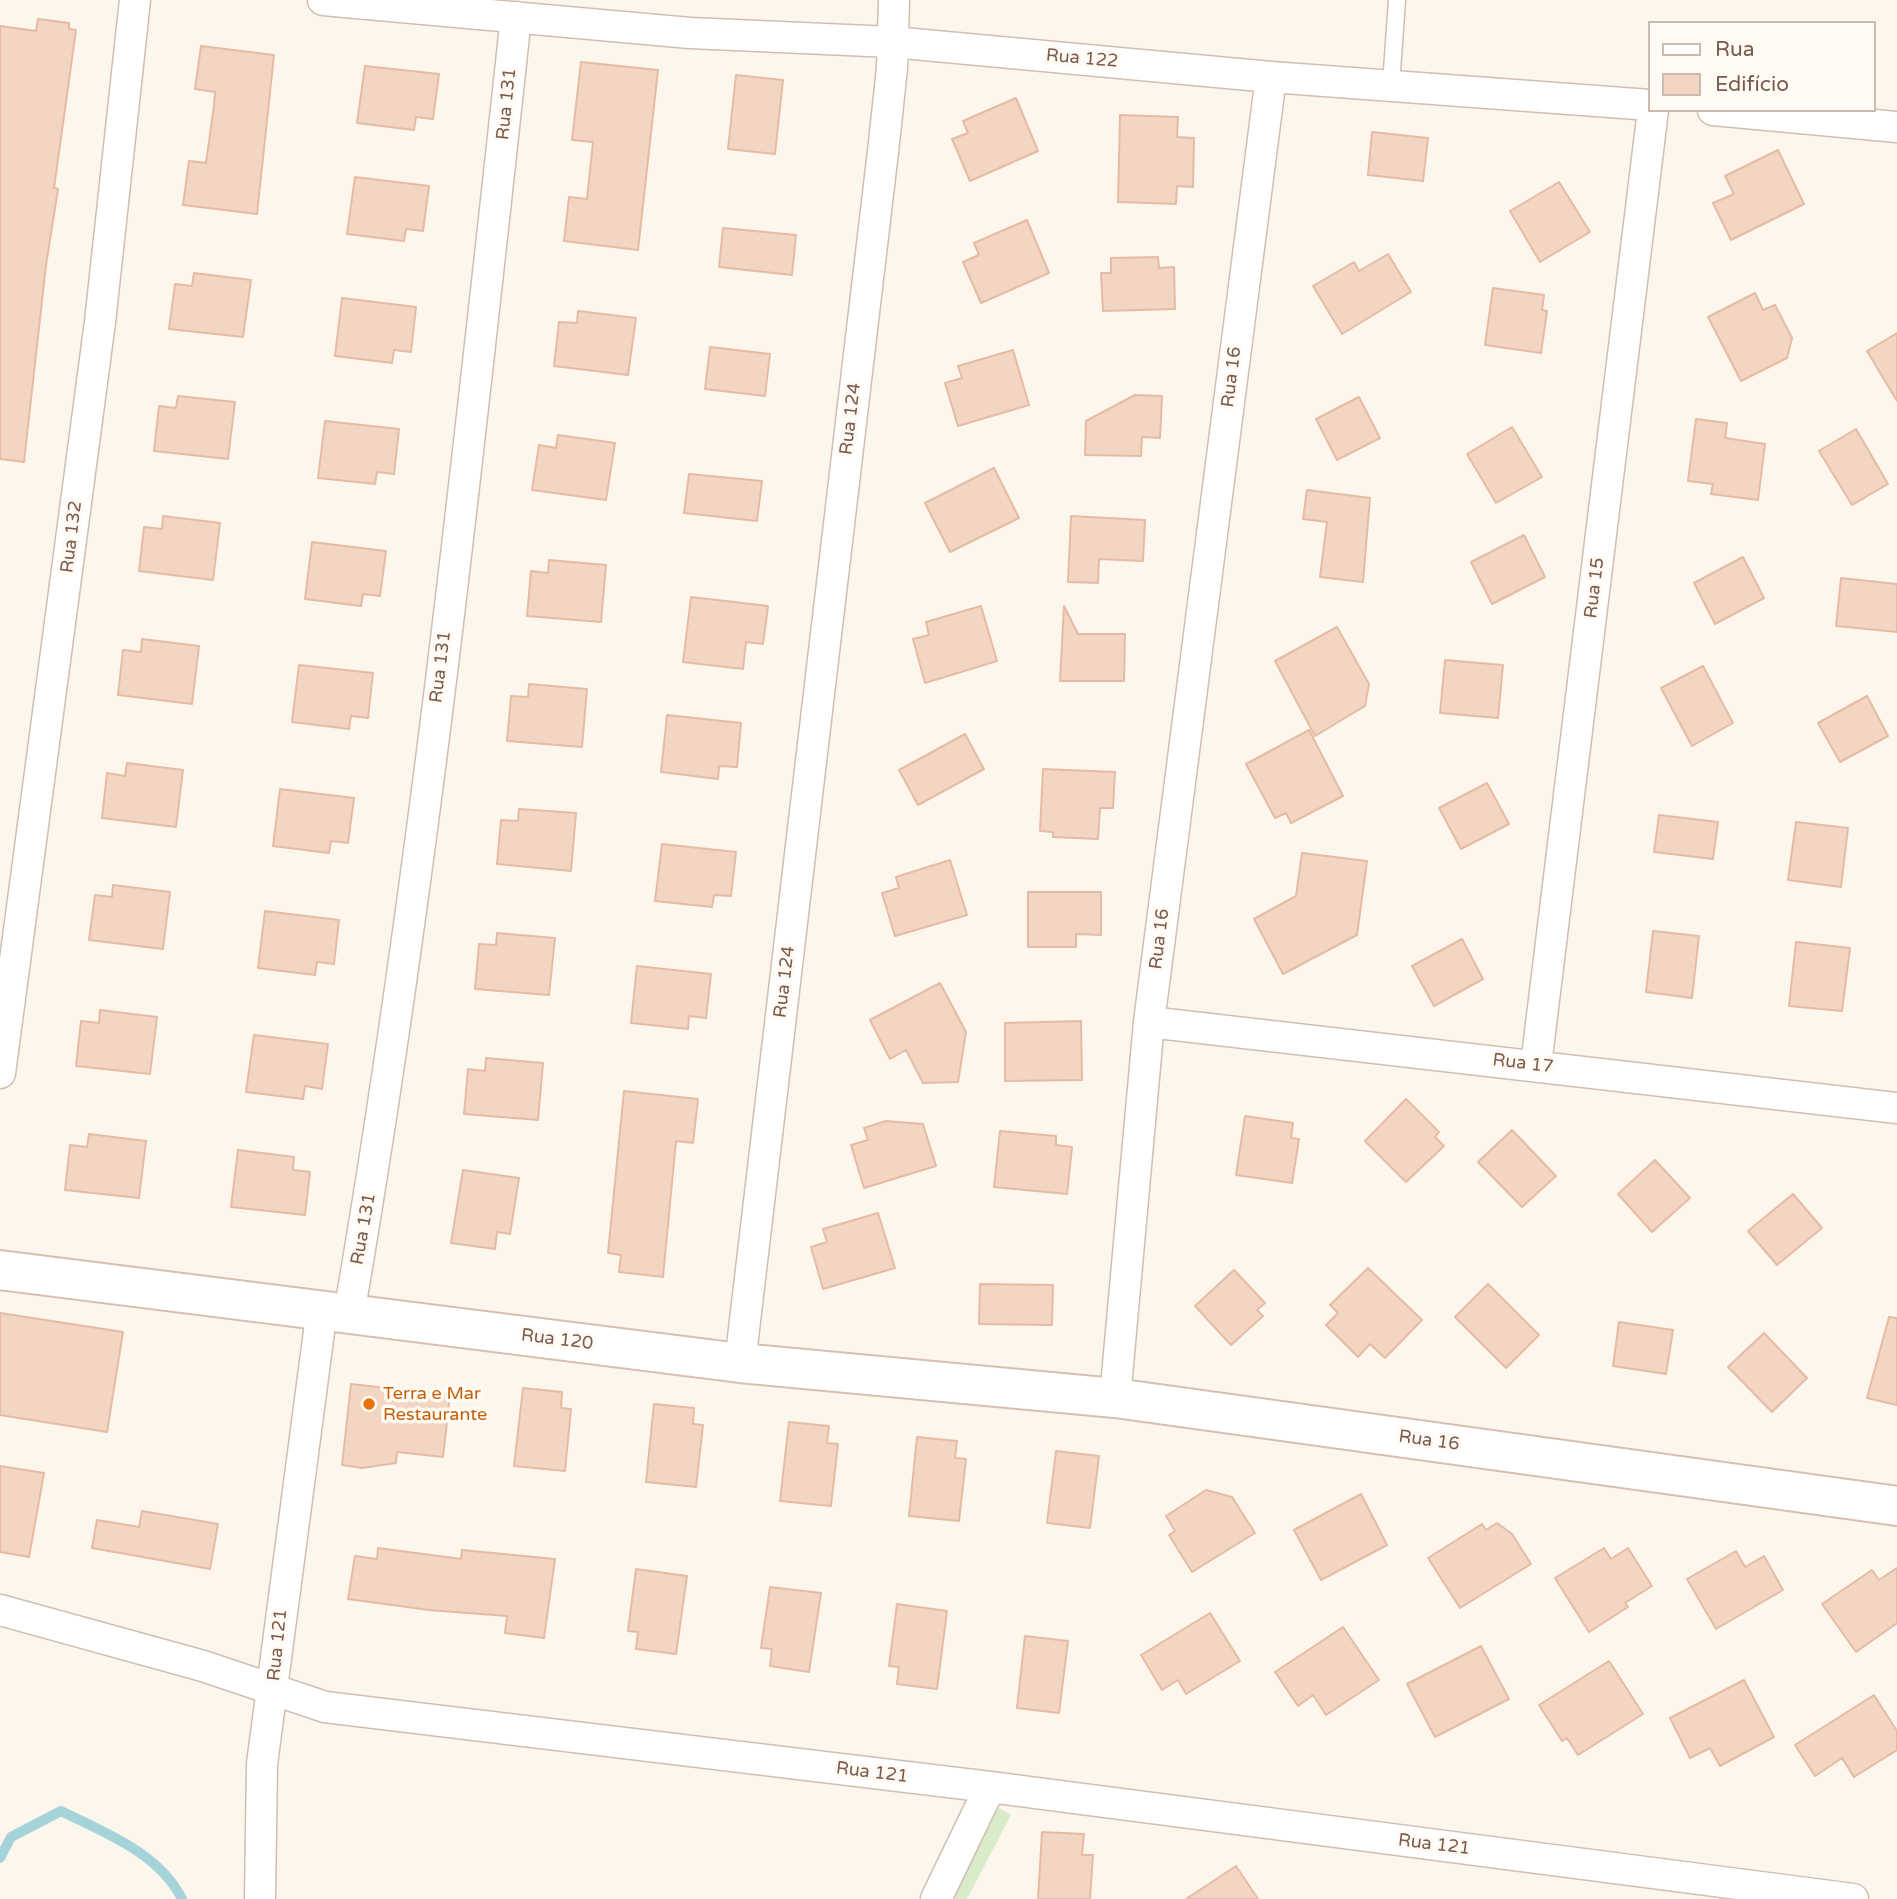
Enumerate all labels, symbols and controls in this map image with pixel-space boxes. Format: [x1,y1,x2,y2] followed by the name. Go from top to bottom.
[1648,21,1876,112] legend
[1715,37,1755,62] text: Rua
[1045,45,1119,73] street label: Rua 122
[492,67,522,141] street label: Rua 131
[1715,72,1789,97] text: Edifício
[1218,345,1246,409] street label: Rua 16
[836,382,866,456] street label: Rua 124
[57,500,87,574] street label: Rua 132
[1581,556,1609,620] street label: Rua 15
[426,630,456,704] street label: Rua 131
[1146,907,1174,971] street label: Rua 16
[770,945,800,1019] street label: Rua 124
[1491,1050,1555,1078] street label: Rua 17
[347,1191,381,1267] street label: Rua 131
[520,1325,594,1355] street label: Rua 120
[383,1383,487,1426] place label: Terra e Mar Restaurante
[361,1396,377,1412] marker: Terra e Mar Restaurante
[1397,1426,1461,1456] street label: Rua 16
[263,1608,293,1682] street label: Rua 121
[835,1758,909,1788] street label: Rua 121
[1397,1830,1471,1860] street label: Rua 121

